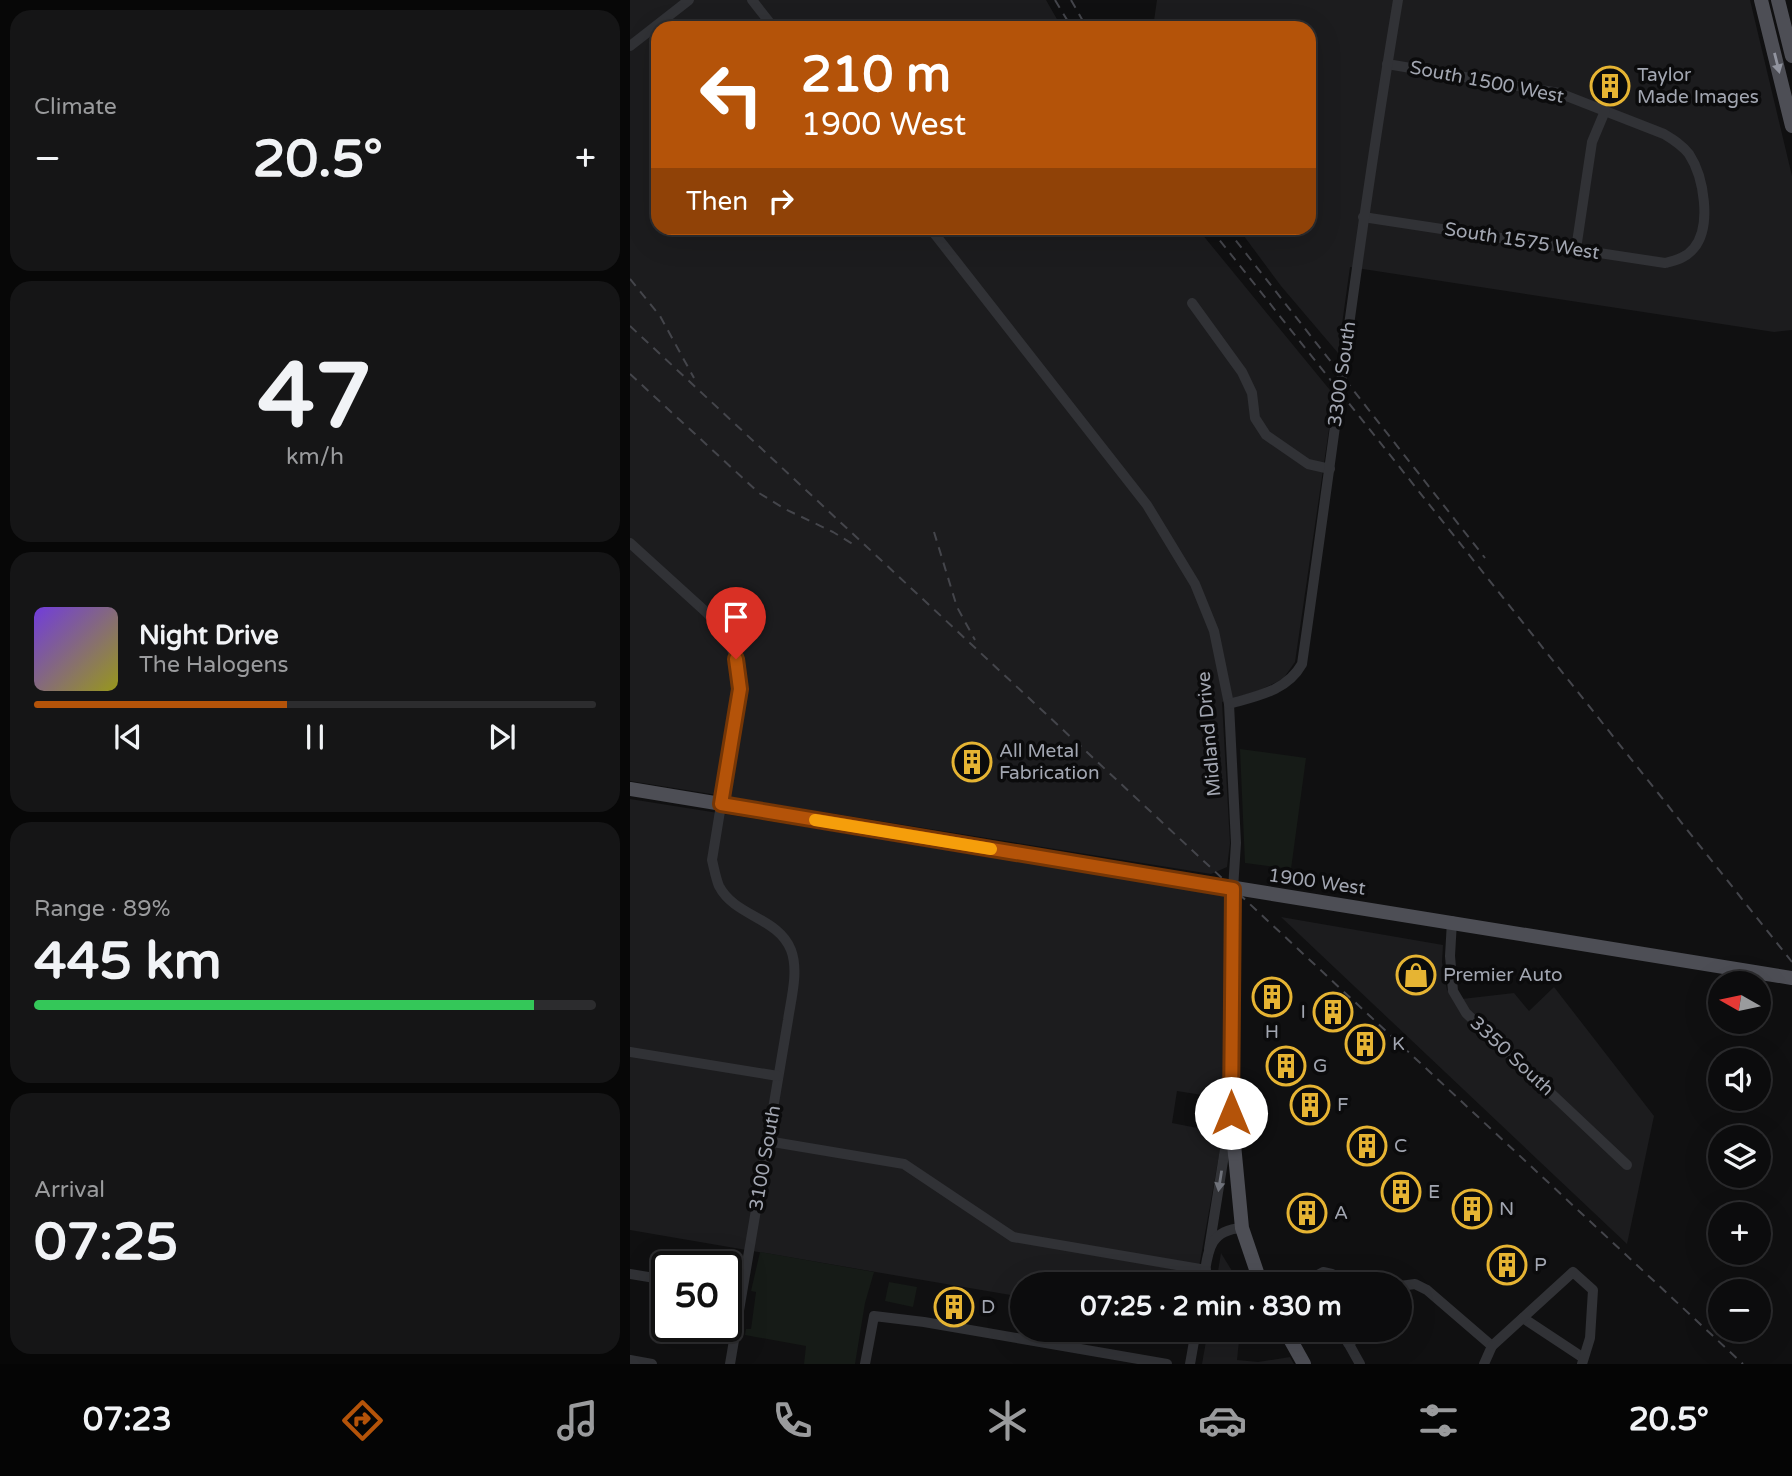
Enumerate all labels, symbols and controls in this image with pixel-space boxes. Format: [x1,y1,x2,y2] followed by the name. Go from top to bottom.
[801,46,951,105] text: 210 m
[686,49,777,140] icon: left
[1772,52,1783,74] one-way arrow
[1408,56,1566,108] street label: South 1500 West
[1637,64,1759,108] place label: Taylor Made Images
[1589,65,1631,107] building icon: Taylor Made Images
[34,93,117,121] text: Climate
[801,106,966,144] text: 1900 West
[253,128,383,191] text: 20.5°
[34,136,61,182] text: −
[575,136,596,182] text: +
[762,182,800,220] icon: right
[686,186,748,217] text: Then
[1443,218,1601,264] street label: South 1575 West
[1324,320,1360,428] street label: 3300 South
[258,342,372,452] text: 47
[286,443,344,471] text: km/h
[706,587,766,659] pin
[717,598,755,636] icon: arrive
[139,620,279,651] text: Night Drive
[139,651,288,679] text: The Halogens
[1193,670,1225,798] street label: Midland Drive
[109,718,147,756] icon: previous
[296,718,334,756] icon: pause
[483,718,521,756] icon: next
[999,740,1099,784] place label: All Metal Fabrication
[951,741,993,783] building icon: All Metal Fabrication
[1267,864,1367,900] street label: 1900 West
[34,895,170,923] text: Range · 89%
[34,930,222,993] text: 445 km
[1395,954,1437,996] shop icon: Premier Auto
[1443,964,1563,986] place label: Premier Auto
[1708,971,1771,1034] north arrow
[1708,971,1771,1342] map controls
[1251,976,1293,1018] building icon: H
[1312,991,1354,1033] building icon: I
[1301,1001,1306,1023] place label: I
[1466,1012,1558,1100] street label: 3350 South
[1265,1021,1279,1043] place label: H
[1344,1023,1386,1065] building icon: K
[1392,1033,1405,1055] place label: K
[1265,1045,1307,1087] building icon: G
[1708,1048,1771,1111] button: sound
[1313,1055,1327,1077] place label: G
[1194,1076,1268,1150] position arrow
[1289,1084,1331,1126] building icon: F
[1337,1094,1349,1116] place label: F
[745,1104,785,1212] street label: 3100 South
[1346,1125,1388,1167] building icon: C
[1708,1125,1771,1188] button: layers
[1394,1135,1407,1157] place label: C
[1214,1170,1225,1192] one-way arrow
[1380,1171,1422,1213] building icon: E
[34,1176,105,1204] text: Arrival
[1428,1181,1440,1203] place label: E
[1451,1188,1493,1230] building icon: N
[1286,1192,1328,1234] building icon: A
[1499,1198,1514,1220] place label: N
[1334,1202,1348,1224] place label: A
[1708,1202,1771,1265] button: +
[34,1211,178,1274] text: 07:25
[1486,1244,1528,1286] building icon: P
[651,1251,742,1342] speed limit sign: 50
[1534,1254,1547,1276] place label: P
[1708,1279,1771,1342] button: −
[933,1286,975,1328] building icon: D
[1080,1291,1342,1322] text: 07:25 · 2 min · 830 m
[981,1296,995,1318] place label: D
[338,1396,387,1445] icon: directions
[553,1396,602,1445] icon: music
[768,1396,817,1445] icon: phone
[983,1396,1032,1445] icon: climate
[1198,1396,1247,1445] icon: car
[1414,1396,1463,1445] icon: filters
[83,1401,172,1439] text: 07:23
[1629,1401,1709,1439] text: 20.5°

